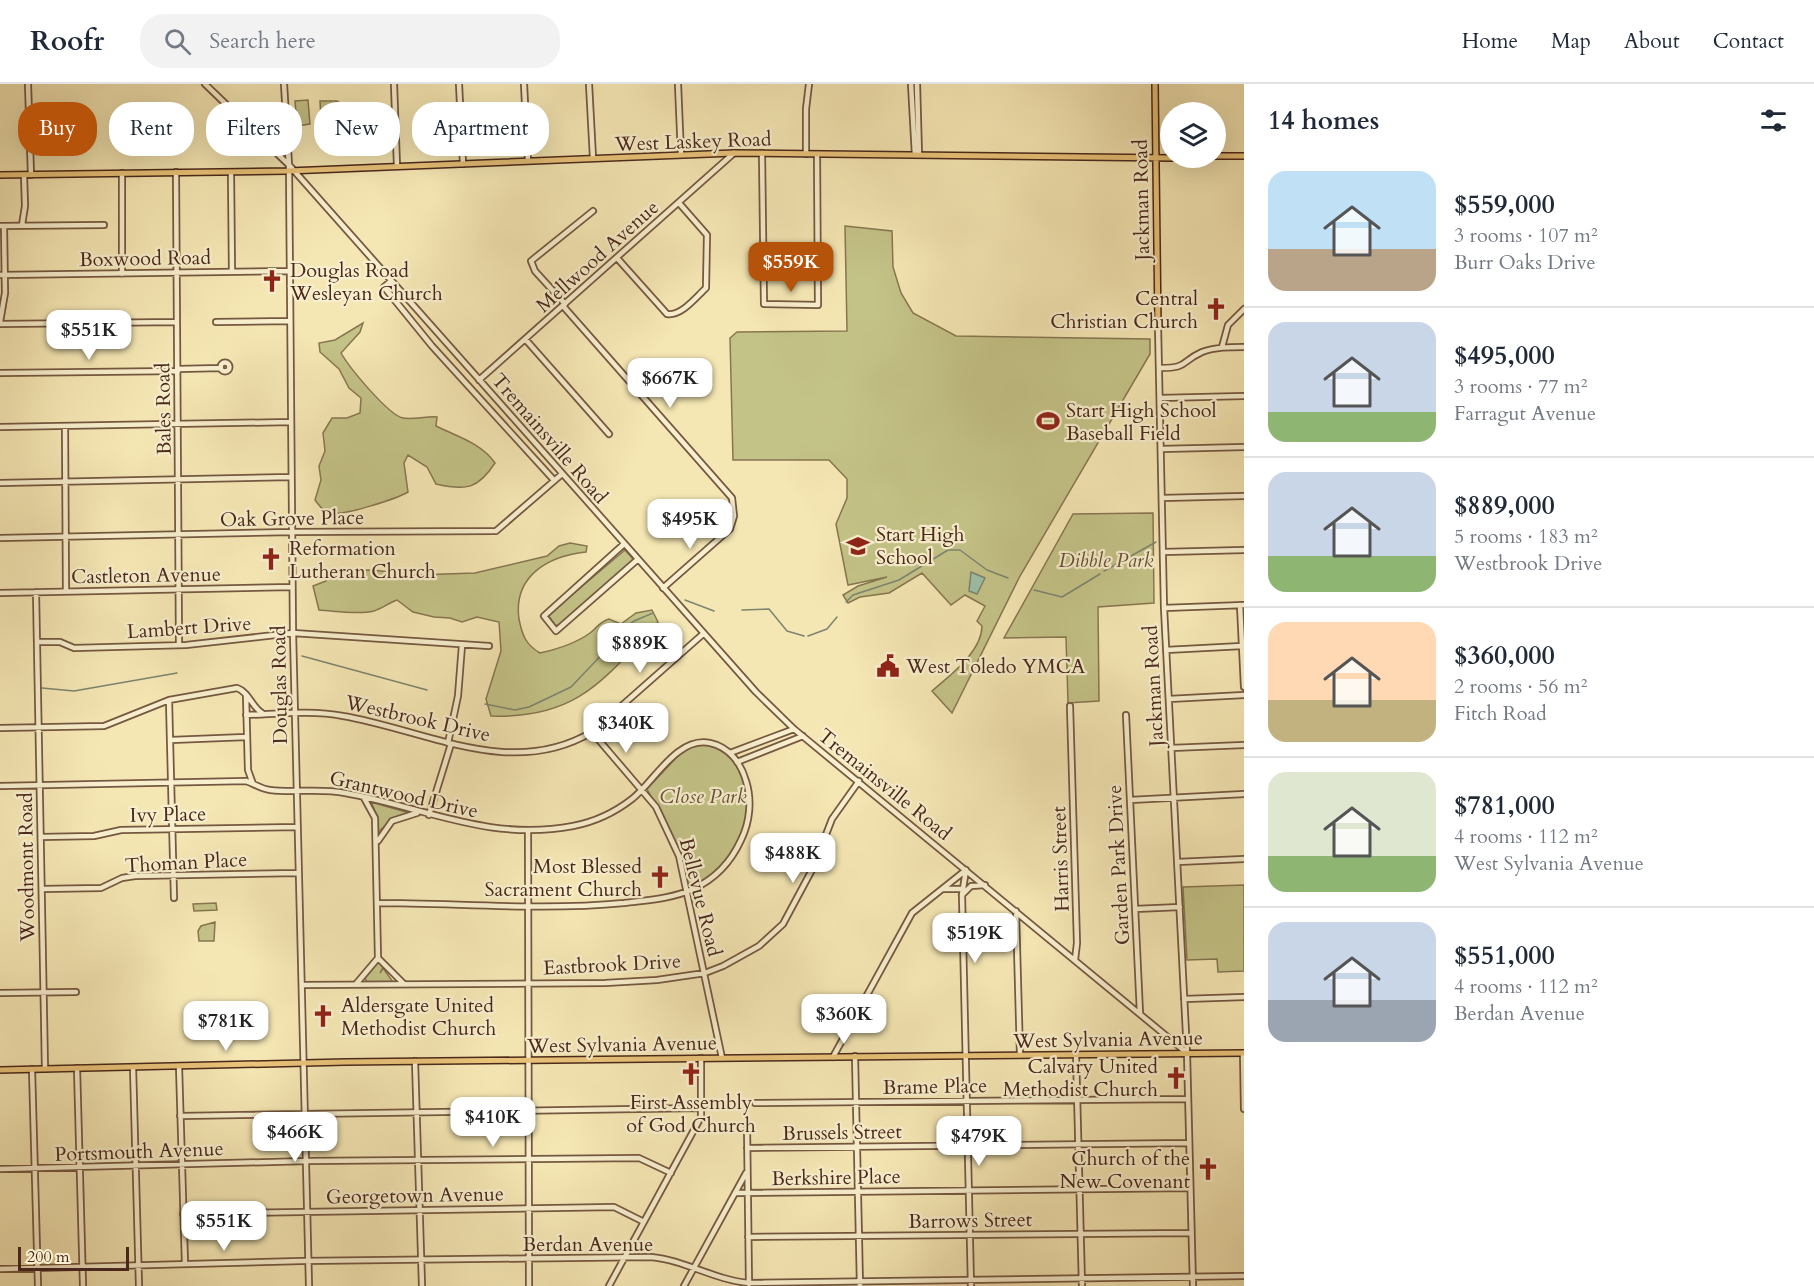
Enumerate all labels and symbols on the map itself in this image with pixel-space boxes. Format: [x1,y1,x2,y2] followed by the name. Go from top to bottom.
[613,125,772,158] street label: West Laskey Road
[1127,139,1156,264] street label: Jackman Road
[530,194,665,319] street label: Mellwood Avenue
[749,242,833,293] pin: $559K
[79,244,212,273] street label: Boxwood Road
[289,257,443,307] place label: Douglas Road Wesleyan Church
[259,268,285,294] church icon: Douglas Road Wesleyan Church
[1050,285,1198,335] place label: Central Christian Church
[1203,296,1229,322] church icon: Central Christian Church
[47,310,131,361] pin: $551K
[628,358,712,409] pin: $667K
[149,362,178,455] street label: Bales Road
[485,367,614,510] street label: Tremainsville Road
[1066,397,1217,447] place label: Start High School Baseball Field
[1035,408,1061,434] sports icon: Start High School Baseball Field
[648,499,732,550] pin: $495K
[220,504,364,533] street label: Oak Grove Place
[876,521,965,571] place label: Start High School
[845,533,871,559] school or university icon: Start High School
[289,535,436,585] place label: Reformation Lutheran Church
[258,546,284,572] church icon: Reformation Lutheran Church
[1059,547,1153,574] park label: Dibble Park
[71,561,221,590] street label: Castleton Avenue
[126,610,252,645] street label: Lambert Drive
[598,623,682,674] pin: $889K
[1137,624,1170,750] street label: Jackman Road
[265,625,294,745] street label: Douglas Road
[875,653,901,679] public building icon: West Toledo YMCA
[905,653,1086,680] place label: West Toledo YMCA
[342,688,493,748] street label: Westbrook Drive
[584,703,668,754] pin: $340K
[812,722,957,847] street label: Tremainsville Road
[327,764,481,825] street label: Grantwood Drive
[659,783,747,810] park label: Close Park
[1101,784,1136,946] street label: Garden Park Drive
[12,792,41,943] street label: Woodmont Road
[129,800,207,829] street label: Ivy Place
[1045,805,1076,912] street label: Harris Street
[751,833,835,884] pin: $488K
[673,835,728,960] street label: Bellevue Road
[124,846,248,879] street label: Thoman Place
[485,853,642,903] place label: Most Blessed Sacrament Church
[647,864,673,890] church icon: Most Blessed Sacrament Church
[933,913,1017,964] pin: $519K
[542,947,682,982] street label: Eastbrook Drive
[341,992,496,1042] place label: Aldersgate United Methodist Church
[802,994,886,1045] pin: $360K
[184,1001,268,1052] pin: $781K
[310,1003,336,1029] church icon: Aldersgate United Methodist Church
[1012,1024,1203,1055] street label: West Sylvania Avenue
[526,1029,717,1060] street label: West Sylvania Avenue
[1003,1053,1158,1103] place label: Calvary United Methodist Church
[678,1061,704,1087] church icon: First Assembly of God Church
[1163,1065,1189,1091] church icon: Calvary United Methodist Church
[882,1072,988,1101] street label: Brame Place
[626,1089,756,1139] place label: First Assembly of God Church
[451,1097,535,1148] pin: $410K
[253,1112,337,1163] pin: $466K
[937,1116,1021,1167] pin: $479K
[782,1118,903,1147] street label: Brussels Street
[54,1135,224,1168] street label: Portsmouth Avenue
[1059,1145,1191,1195] place label: Church of the New Covenant
[1195,1156,1221,1182] church icon: Church of the New Covenant
[771,1163,901,1192] street label: Berkshire Place
[326,1180,504,1211] street label: Georgetown Avenue
[182,1201,266,1252] pin: $551K
[908,1206,1033,1235] street label: Barrows Street
[523,1231,653,1258] street label: Berdan Avenue
[18,1244,129,1272] scale bar

